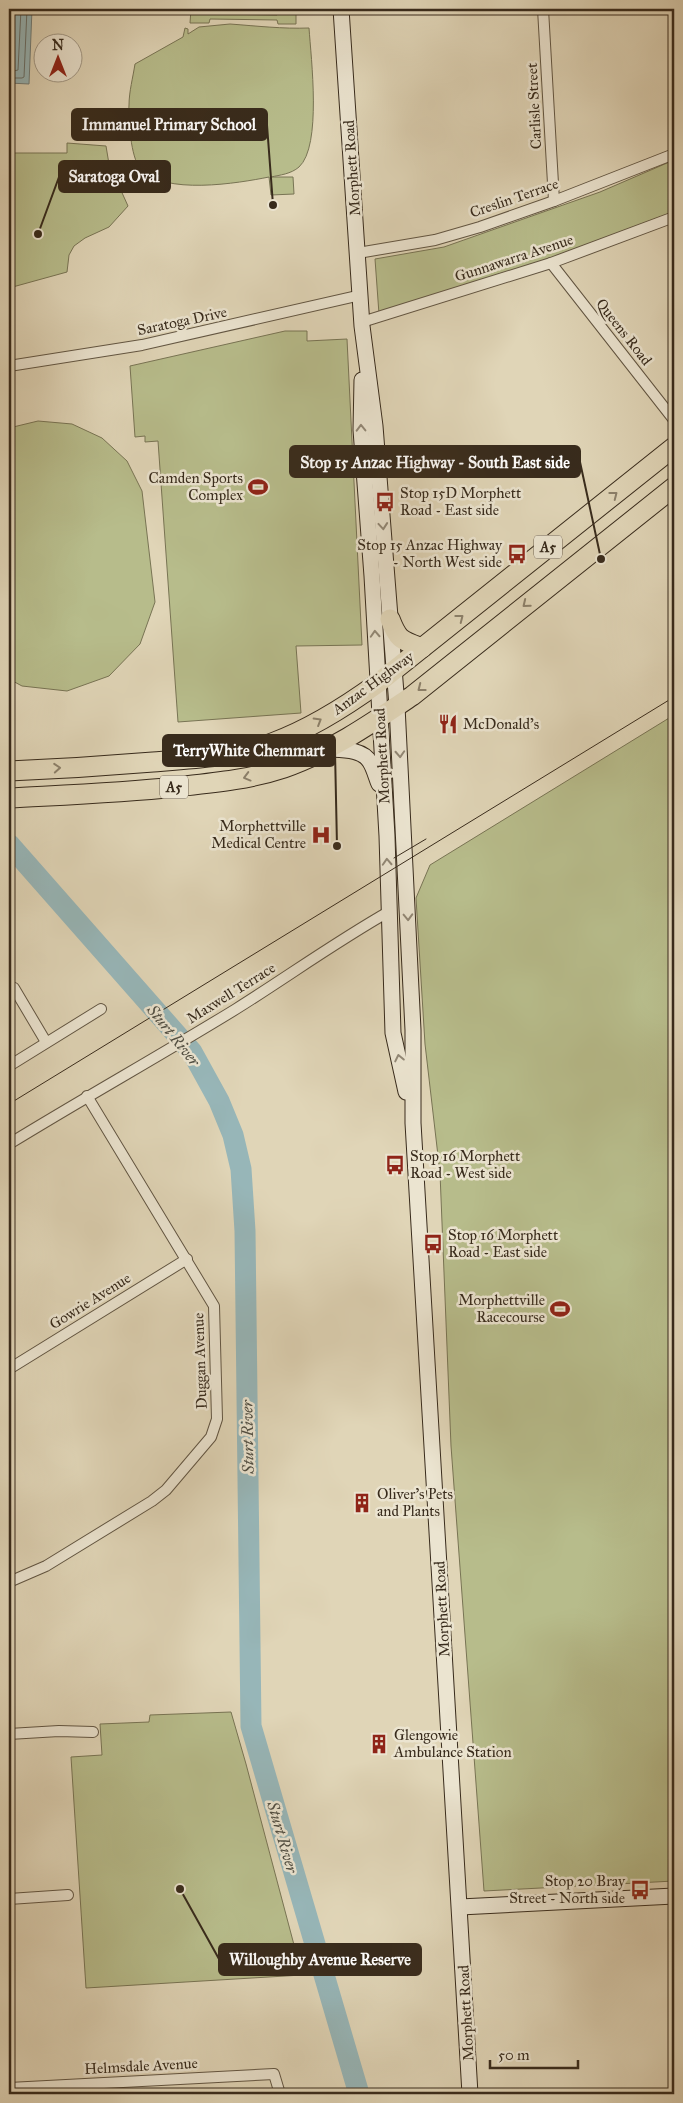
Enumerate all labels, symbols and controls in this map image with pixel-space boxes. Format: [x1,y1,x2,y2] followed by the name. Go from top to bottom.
[32,32,82,82] north arrow
[52,37,64,54] text: N
[523,62,545,150] street label: Carlisle Street
[72,109,267,140] callout: Immanuel Primary School
[82,115,257,135] text: Immanuel Primary School
[340,119,364,217] street label: Morphett Road
[59,161,170,192] callout: Saratoga Oval
[68,167,160,187] text: Saratoga Oval
[467,174,561,222] street label: Creslin Terrace
[453,230,575,286] street label: Gunnawarra Avenue
[592,295,656,369] street label: Queens Road
[136,303,228,339] street label: Saratoga Drive
[356,424,366,432] one-way arrow
[290,446,580,477] callout: Stop 15 Anzac Highway - South East side
[300,453,570,473] text: Stop 15 Anzac Highway - South East side
[149,469,243,504] place label: Camden Sports Complex
[247,476,269,498] sports icon: Camden Sports Complex
[400,484,522,519] place label: Stop 15D Morphett Road - East side
[374,491,396,513] bus stop icon: Stop 15D Morphett Road - East side
[609,491,618,500] one-way arrow
[377,523,388,531] one-way arrow
[357,536,503,571] place label: Stop 15 Anzac Highway - North West side
[534,536,562,558] road number: A5
[506,543,528,565] bus stop icon: Stop 15 Anzac Highway - North West side
[523,599,532,607] one-way arrow
[454,615,463,623] one-way arrow
[370,630,381,638] one-way arrow
[328,647,418,719] street label: Anzac Highway
[418,683,427,691] one-way arrow
[370,707,394,805] street label: Morphett Road
[437,713,459,735] restaurant icon: McDonald's
[463,715,539,733] place label: McDonald's
[312,718,321,728] one-way arrow
[163,735,335,766] callout: TerryWhite Chemmart
[172,741,325,761] text: TerryWhite Chemmart
[394,751,405,759] one-way arrow
[54,763,62,774] one-way arrow
[244,772,252,782] one-way arrow
[160,776,188,799] road number: A5
[211,817,306,852] place label: Morphettville Medical Centre
[310,824,332,846] hospital icon: Morphettville Medical Centre
[382,857,393,865] one-way arrow
[403,913,413,921] one-way arrow
[183,959,279,1027] street label: Maxwell Terrace
[142,1000,205,1071] water label: Sturt River
[394,1054,405,1063] one-way arrow
[410,1147,521,1182] place label: Stop 16 Morphett Road - West side
[384,1154,406,1176] bus stop icon: Stop 16 Morphett Road - West side
[448,1226,559,1261] place label: Stop 16 Morphett Road - East side
[422,1233,444,1255] bus stop icon: Stop 16 Morphett Road - East side
[46,1269,134,1333] street label: Gowrie Avenue
[458,1291,545,1326] place label: Morphettville Racecourse
[549,1298,571,1320] sports icon: Morphettville Racecourse
[189,1312,211,1410] street label: Duggan Avenue
[237,1399,258,1475] water label: Sturt River
[377,1485,453,1520] place label: Oliver's Pets and Plants
[351,1492,373,1514] building icon: Oliver's Pets and Plants
[430,1560,454,1658] street label: Morphett Road
[393,1726,512,1761] place label: Glengowie Ambulance Station
[368,1733,390,1755] building icon: Glengowie Ambulance Station
[263,1798,302,1876] water label: Sturt River
[509,1872,626,1907] place label: Stop 20 Bray Street - North side
[629,1879,651,1901] bus stop icon: Stop 20 Bray Street - North side
[219,1944,421,1975] callout: Willoughby Avenue Reserve
[229,1950,411,1970] text: Willoughby Avenue Reserve
[454,1964,478,2062] street label: Morphett Road
[490,2038,578,2070] scale bar
[498,2046,530,2064] text: 50 m
[84,2054,198,2078] street label: Helmsdale Avenue

